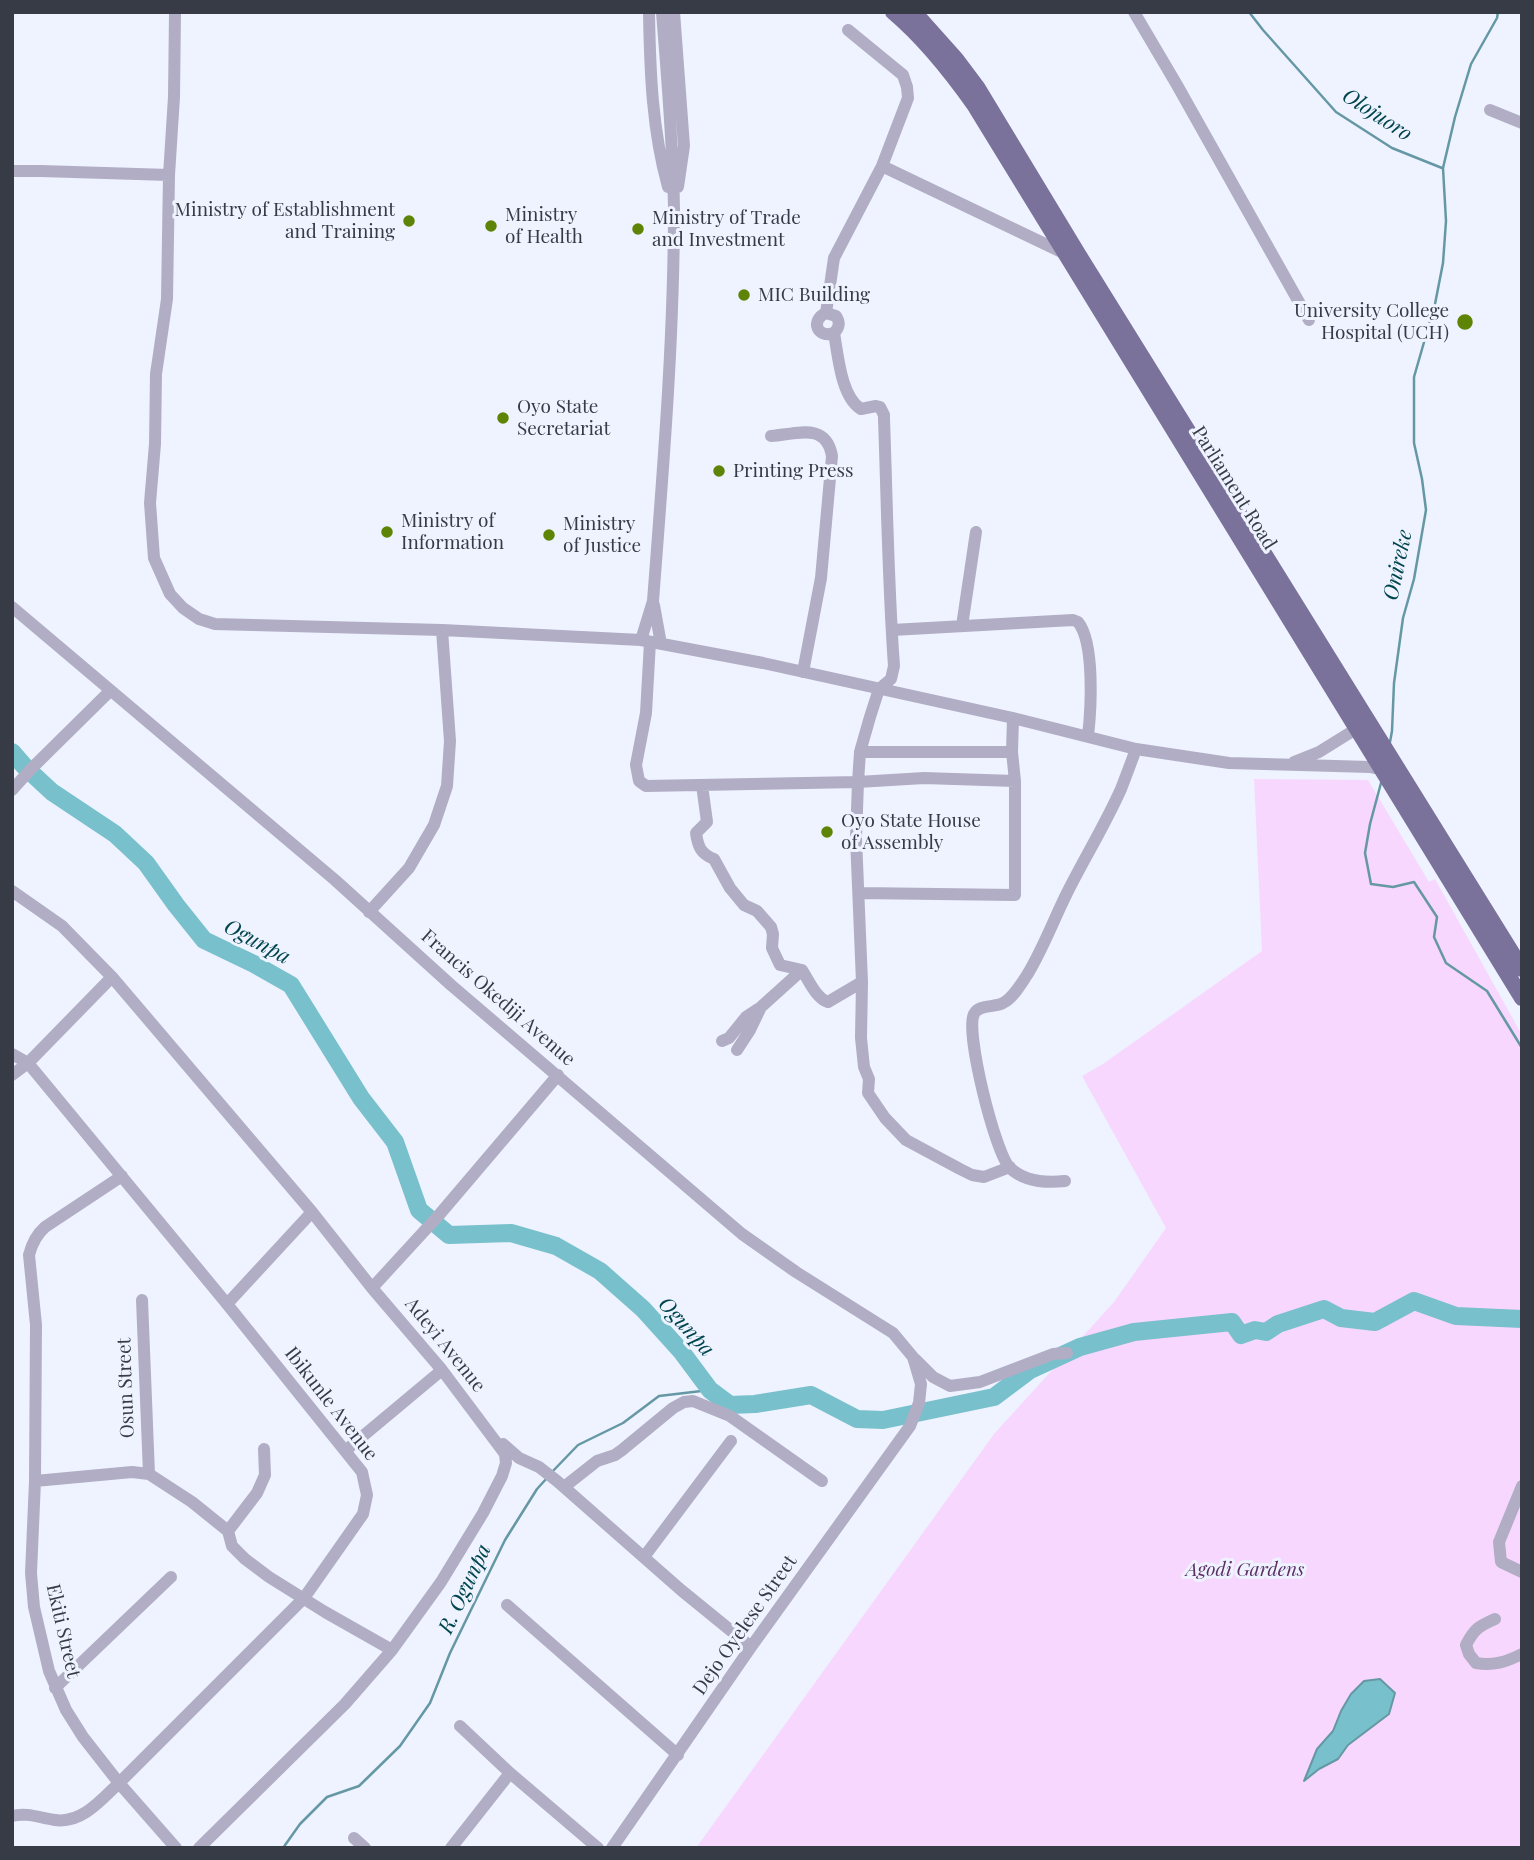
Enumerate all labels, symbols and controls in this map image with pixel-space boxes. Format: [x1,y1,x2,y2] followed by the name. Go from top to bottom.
[1337,83,1417,147] water label: Olojuoro
[175,199,395,243] place label: Ministry of Establishment and Training
[505,204,583,248] place label: Ministry of Health
[652,207,801,251] place label: Ministry of Trade and Investment
[401,213,417,229] marker: Ministry of Establishment and Training
[483,218,499,234] marker: Ministry of Health
[630,221,646,237] marker: Ministry of Trade and Investment
[758,284,870,306] place label: MIC Building
[736,287,752,303] marker: MIC Building
[1294,300,1449,344] place label: University College Hospital (UCH)
[1455,312,1475,332] marker: University College Hospital (UCH)
[517,396,610,440] place label: Oyo State Secretariat
[495,410,511,426] marker: Oyo State Secretariat
[1187,422,1281,554] street label: Parliament Road
[733,460,853,482] place label: Printing Press
[711,463,727,479] marker: Printing Press
[401,510,504,554] place label: Ministry of Information
[563,513,641,557] place label: Ministry of Justice
[379,524,395,540] marker: Ministry of Information
[541,527,557,543] marker: Ministry of Justice
[1378,528,1418,602] water label: Onireke
[841,810,981,854] place label: Oyo State House of Assembly
[819,824,835,840] marker: Oyo State House of Assembly
[220,914,294,970] water label: Ogunpa
[416,925,580,1071] street label: Francis Okediji Avenue
[653,1292,719,1362] water label: Ogunpa
[400,1293,490,1397] street label: Adeyi Avenue
[113,1337,139,1439] street label: Osun Street
[280,1343,382,1465] street label: Ibikunle Avenue
[433,1540,497,1638] water label: R. Ogunpa
[688,1551,802,1699] street label: Dejo Oyelese Street
[1186,1559,1304,1581] park label: Agodi Gardens
[41,1582,85,1680] street label: Ekiti Street

